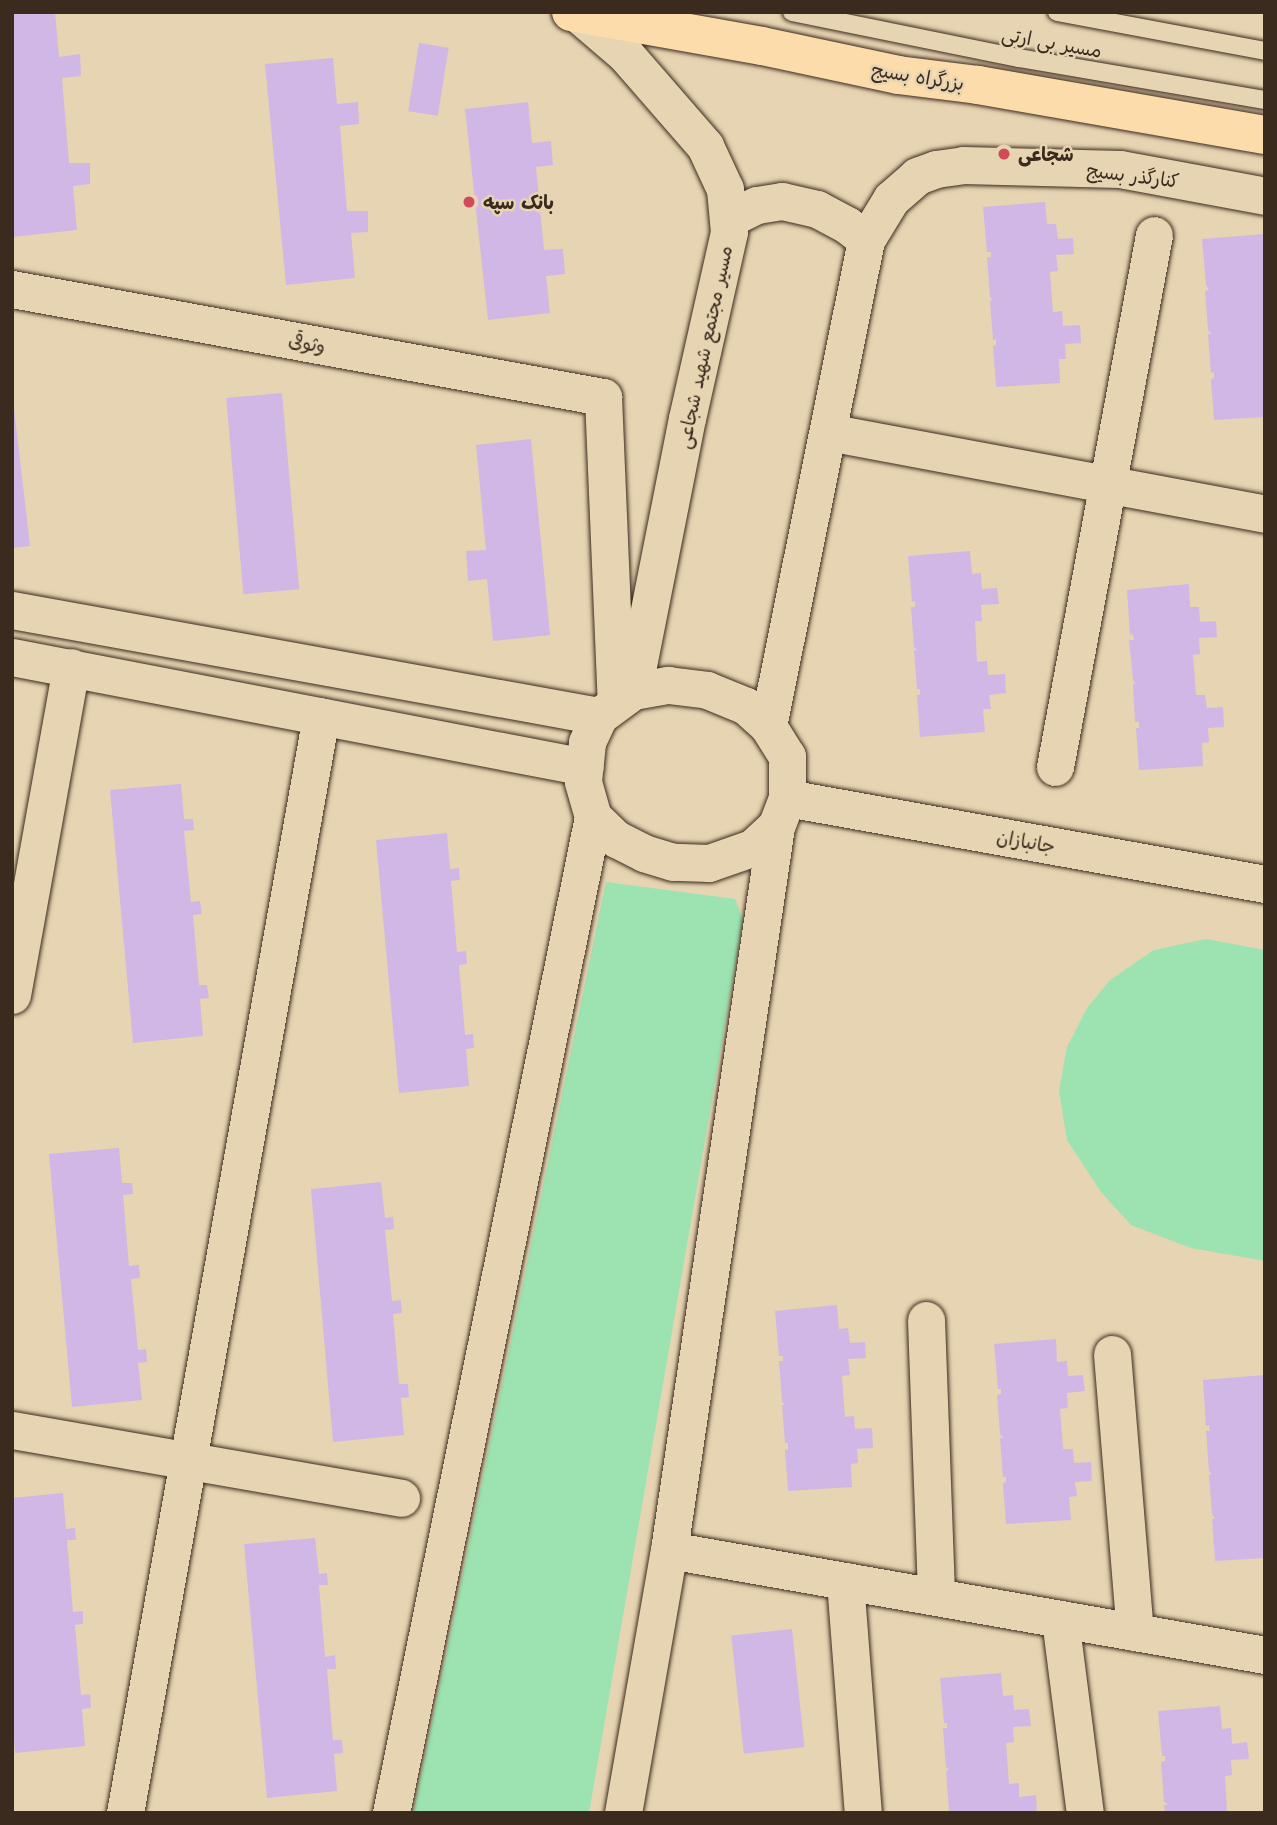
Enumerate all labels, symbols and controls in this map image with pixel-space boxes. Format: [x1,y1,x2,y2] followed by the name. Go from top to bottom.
[1000,22,1104,62] street label: مسیر بی ارتی
[870,57,966,95] street label: بزرگراه بسیج
[1018,143,1074,165] place label: شجاعی
[996,146,1012,162] marker: شجاعی
[1085,158,1181,192] street label: کنارگذر بسیج
[483,191,554,213] place label: بانک سپه
[461,194,477,210] marker: بانک سپه
[671,243,737,451] street label: مسیر مجتمع شهید شجاعی
[287,329,327,357] street label: وثوقی
[995,825,1057,857] street label: جانبازان

